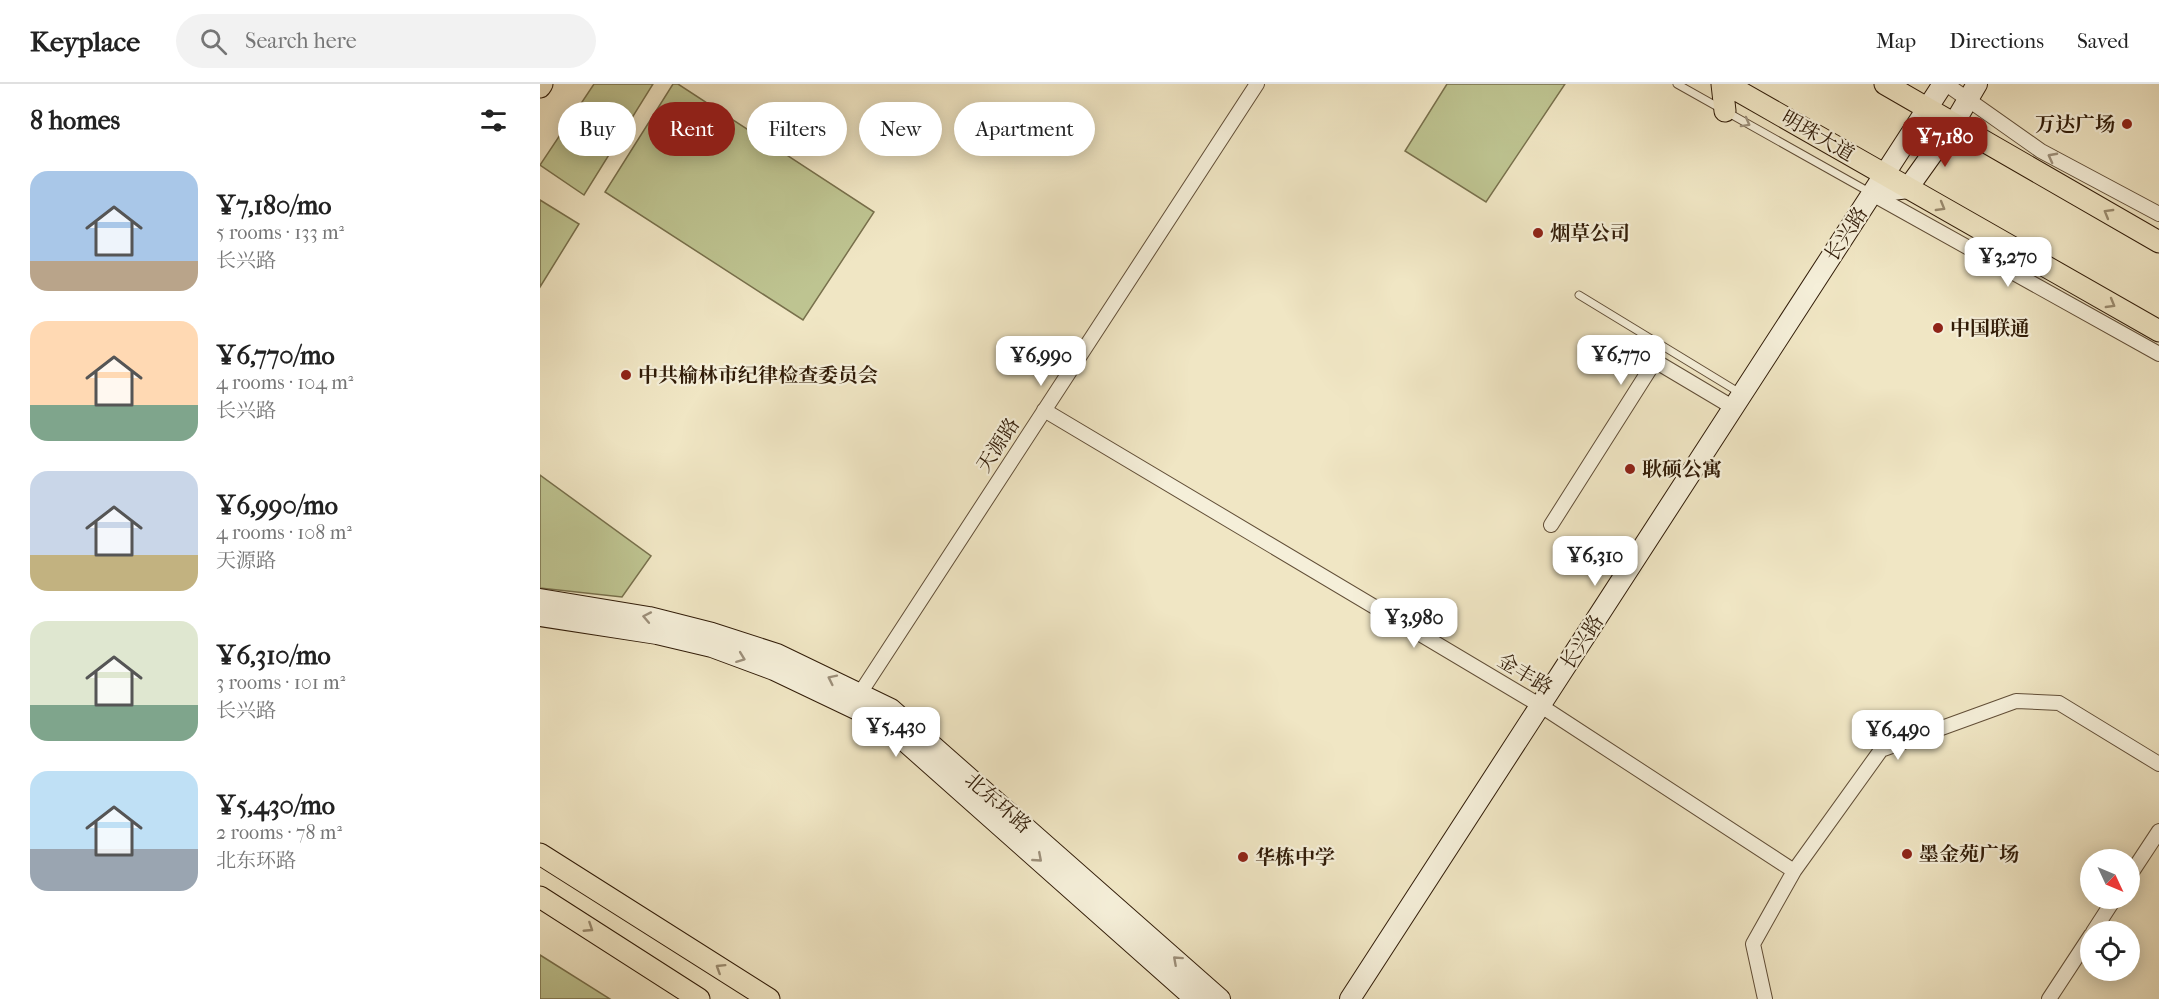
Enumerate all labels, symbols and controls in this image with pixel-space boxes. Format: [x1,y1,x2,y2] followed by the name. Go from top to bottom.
[176,14,596,68] search box
[30,25,140,58] text: Keyplace
[197,25,230,58] icon: search
[245,28,357,54] text: Search here
[1876,29,1916,53] text: Map
[1949,29,2044,53] text: Directions
[2077,29,2129,53] text: Saved
[558,102,636,156] chip: Buy
[648,102,735,156] chip: Rent
[747,102,847,156] chip: Filters
[859,102,942,156] chip: New
[954,102,1095,156] chip: Apartment
[477,104,510,137] icon: filters
[30,105,120,136] text: 8 homes
[1778,106,1858,166] street label: 明珠大道
[2035,113,2115,136] place label: 万达广场
[1740,116,1750,127] one-way arrow
[1896,117,1994,168] pin: ¥7,180
[2120,117,2134,131] marker: 万达广场
[1916,125,1974,148] text: ¥7,180
[2047,152,2058,164] one-way arrow
[216,190,331,221] text: ¥7,180/mo
[78,195,150,267] icon: home
[1935,200,1946,211] one-way arrow
[1820,203,1872,265] street label: 长兴路
[2104,209,2114,220] one-way arrow
[216,221,344,244] text: 5 rooms · 133 m²
[1550,222,1630,245] place label: 烟草公司
[1531,226,1545,240] marker: 烟草公司
[1959,237,2057,288] pin: ¥3,270
[1979,245,2037,268] text: ¥3,270
[216,249,276,272] text: 长兴路
[2105,296,2115,308] one-way arrow
[1950,317,2030,340] place label: 中国联通
[1931,321,1945,335] marker: 中国联通
[1572,335,1670,386] pin: ¥6,770
[992,336,1090,387] pin: ¥6,990
[216,340,335,371] text: ¥6,770/mo
[1591,343,1651,366] text: ¥6,770
[1010,344,1072,367] text: ¥6,990
[78,345,150,417] icon: home
[638,364,878,387] place label: 中共榆林市纪律检查委员会
[619,368,633,382] marker: 中共榆林市纪律检查委员会
[216,371,354,394] text: 4 rooms · 104 m²
[216,399,276,422] text: 长兴路
[972,414,1024,476] street label: 天源路
[1642,458,1722,481] place label: 耿硕公寓
[1623,462,1637,476] marker: 耿硕公寓
[216,490,338,521] text: ¥6,990/mo
[78,495,150,567] icon: home
[216,521,352,544] text: 4 rooms · 108 m²
[1546,536,1644,587] pin: ¥6,310
[1567,544,1623,567] text: ¥6,310
[216,549,276,572] text: 天源路
[1365,598,1463,649] pin: ¥3,980
[1384,606,1444,629] text: ¥3,980
[643,611,653,624] one-way arrow
[1556,611,1608,673] street label: 长兴路
[216,640,331,671] text: ¥6,310/mo
[78,645,150,717] icon: home
[1493,649,1557,699] street label: 金丰路
[735,651,746,663] one-way arrow
[216,671,345,694] text: 3 rooms · 101 m²
[827,674,838,686] one-way arrow
[216,699,276,722] text: 长兴路
[847,707,945,758] pin: ¥5,430
[1849,710,1947,761] pin: ¥6,490
[866,715,926,738] text: ¥5,430
[1866,718,1930,741] text: ¥6,490
[960,768,1036,838] street label: 北东环路
[216,790,335,821] text: ¥5,430/mo
[78,795,150,867] icon: home
[216,821,342,844] text: 2 rooms · 78 m²
[1919,843,2019,866] place label: 墨金苑广场
[1255,846,1335,869] place label: 华栋中学
[1900,847,1914,861] marker: 墨金苑广场
[216,849,296,872] text: 北东环路
[2080,849,2140,909] north arrow
[2080,849,2140,981] map controls
[1236,850,1250,864] marker: 华栋中学
[1031,851,1042,862] one-way arrow
[583,921,593,933] one-way arrow
[2080,921,2140,981] button: locate
[1173,956,1183,967] one-way arrow
[716,963,726,975] one-way arrow

